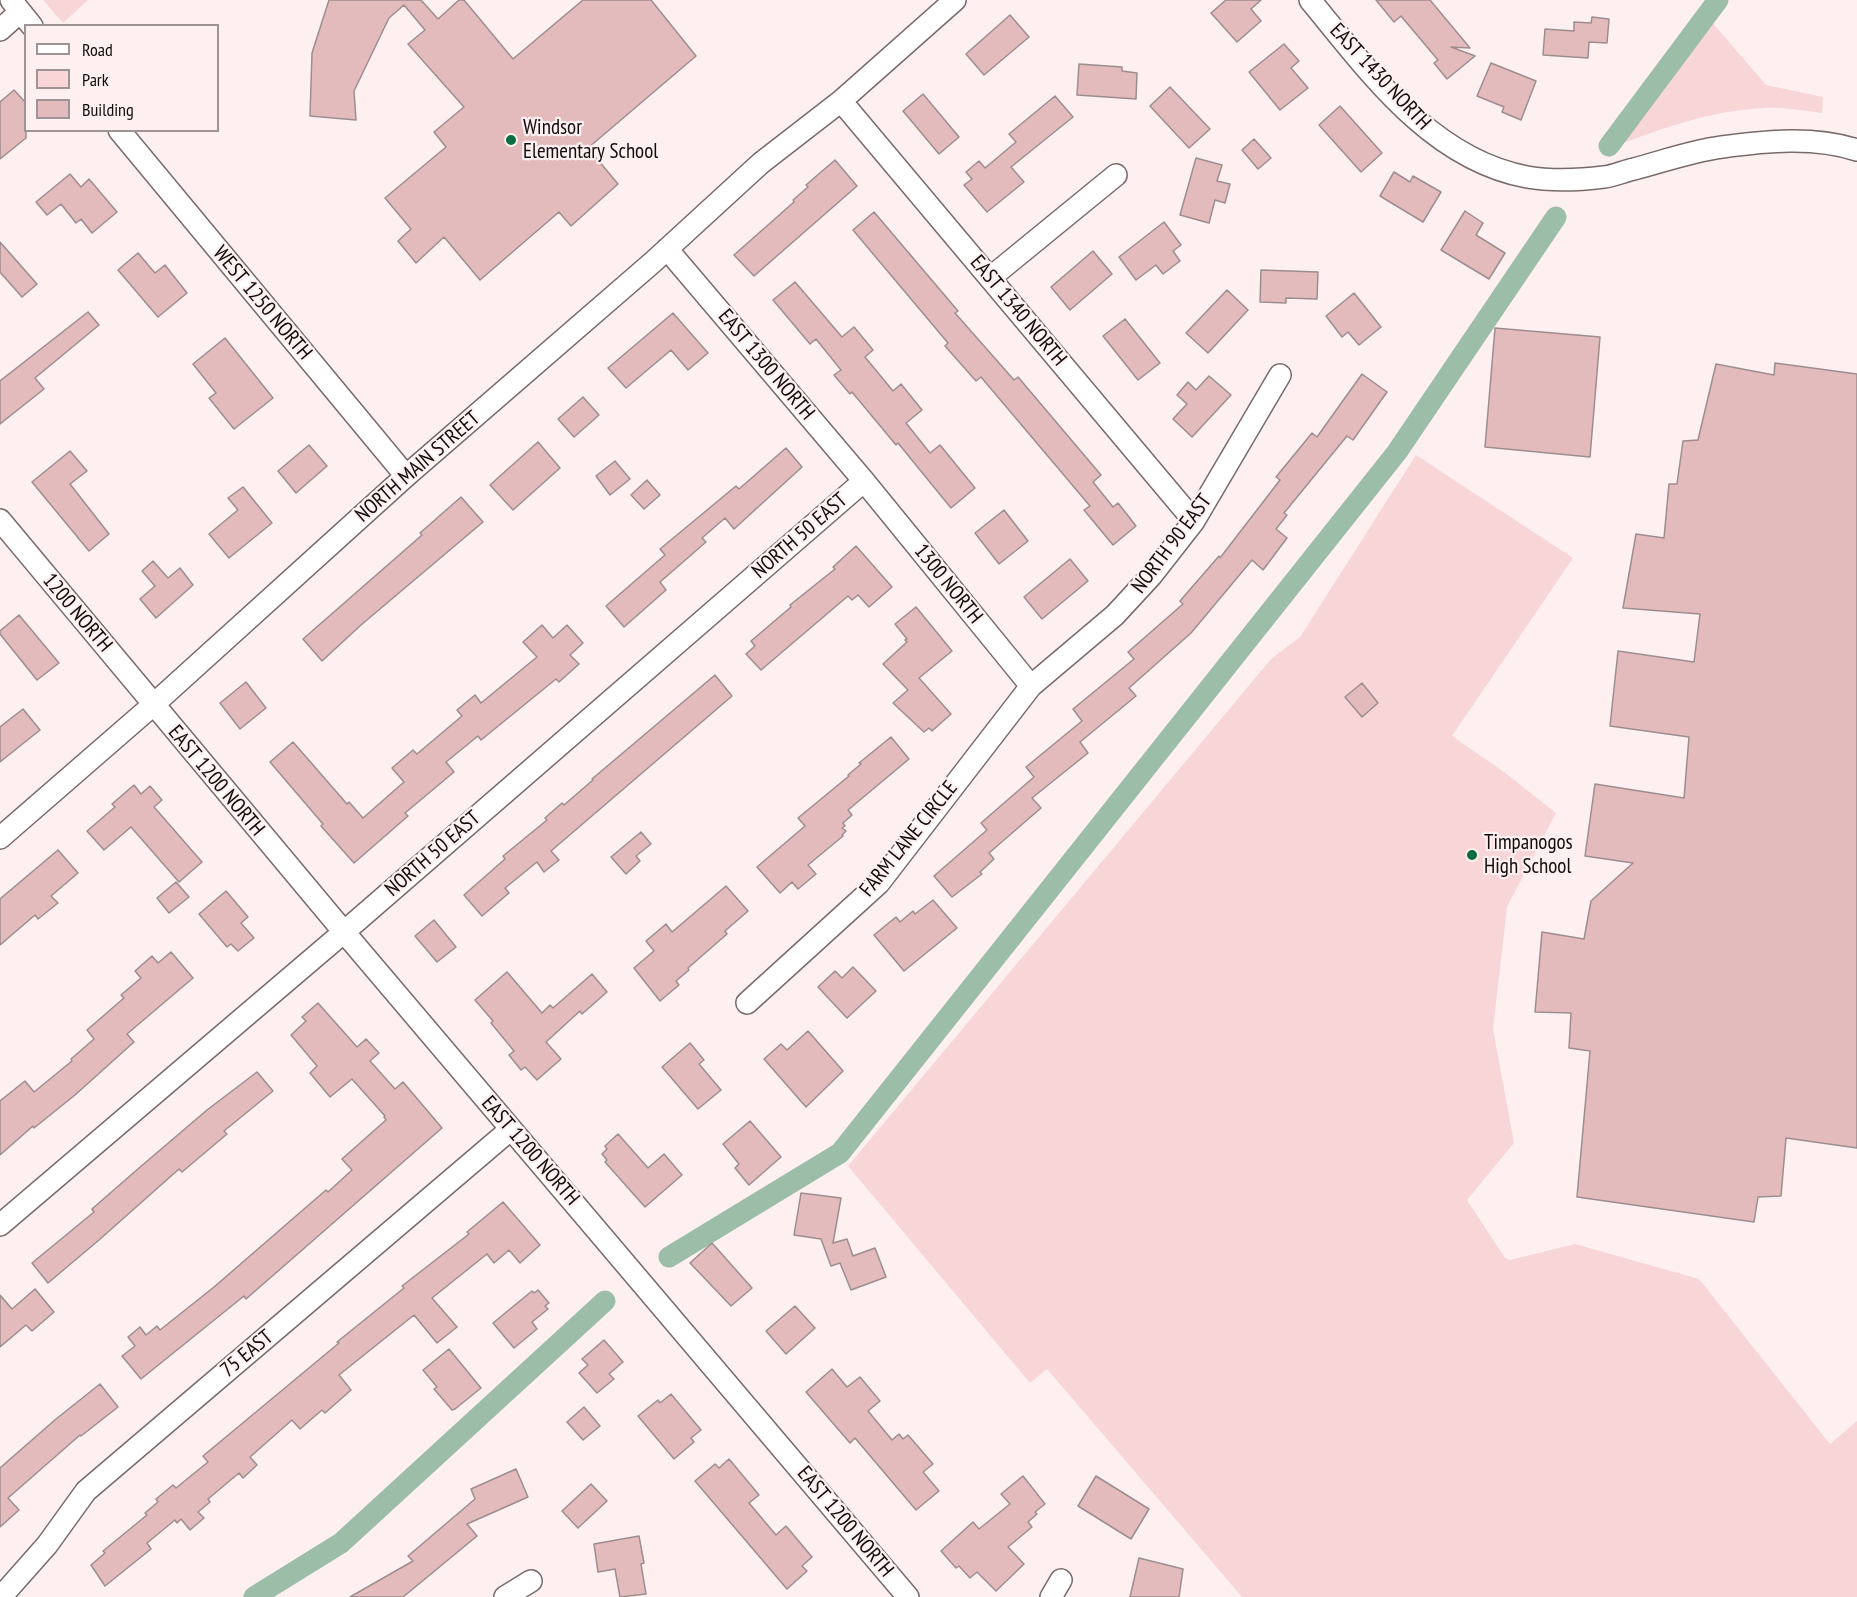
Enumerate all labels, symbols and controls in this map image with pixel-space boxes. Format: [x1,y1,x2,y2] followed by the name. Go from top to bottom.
[1324,18,1436,136] street label: EAST 1430 NORTH
[24,24,219,132] legend
[82,38,113,61] text: Road
[82,68,109,91] text: Park
[82,98,134,121] text: Building
[523,115,658,165] place label: Windsor Elementary School
[504,133,518,147] marker: Windsor Elementary School
[207,241,317,365] street label: WEST 1250 NORTH
[964,251,1072,371] street label: EAST 1340 NORTH
[712,305,820,425] street label: EAST 1300 NORTH
[351,406,485,528] street label: NORTH MAIN STREET
[747,488,853,584] street label: NORTH 50 EAST
[1127,489,1217,599] street label: NORTH 90 EAST
[908,539,988,629] street label: 1300 NORTH
[37,569,117,657] street label: 1200 NORTH
[162,721,270,841] street label: EAST 1200 NORTH
[855,776,963,902] street label: FARM LANE CIRCLE
[380,806,486,902] street label: NORTH 50 EAST
[1484,830,1573,880] place label: Timpanogos High School
[1465,848,1479,862] marker: Timpanogos High School
[476,1091,584,1211] street label: EAST 1200 NORTH
[216,1325,278,1383] street label: 75 EAST
[791,1462,899,1582] street label: EAST 1200 NORTH

